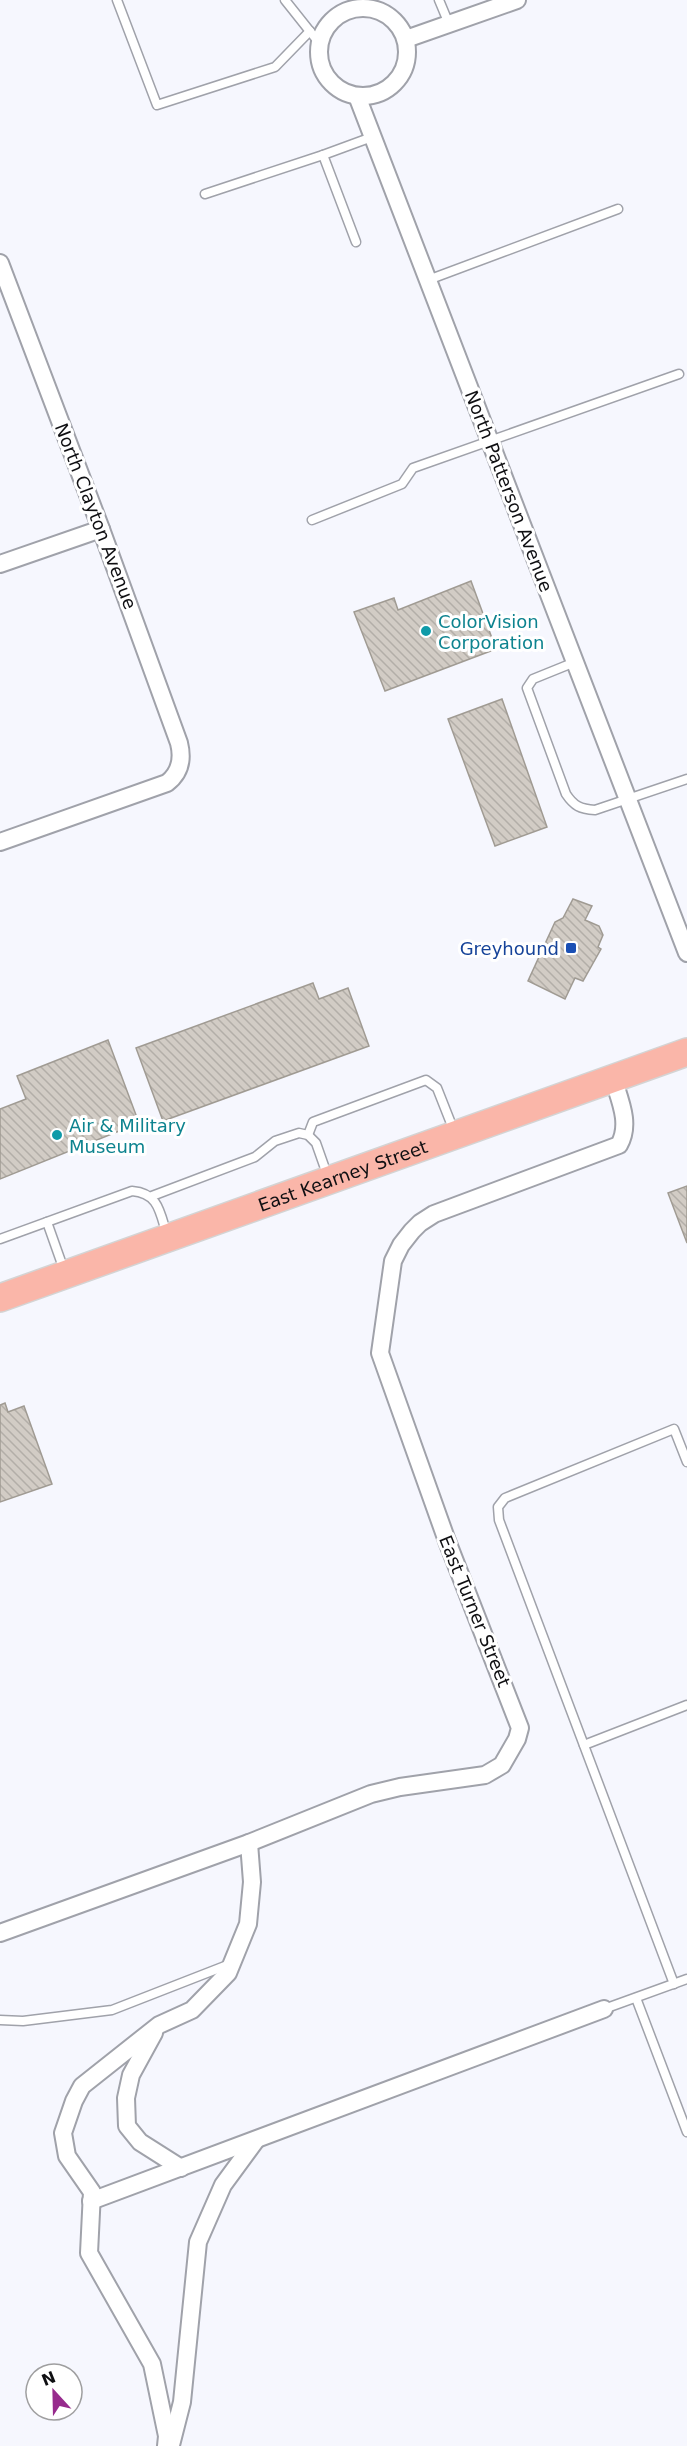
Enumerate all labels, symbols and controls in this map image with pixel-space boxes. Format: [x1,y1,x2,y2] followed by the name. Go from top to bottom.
[461,387,557,595] street label: North Patterson Avenue
[51,420,141,612] street label: North Clayton Avenue
[438,611,544,653] place label: ColorVision Corporation
[419,624,433,638] marker: ColorVision Corporation
[460,938,559,959] place label: Greyhound
[564,941,578,955] marker: Greyhound
[69,1115,186,1157] place label: Air & Military Museum
[50,1128,64,1142] marker: Air & Military Museum
[255,1135,430,1215] street label: East Kearney Street
[435,1532,515,1690] street label: East Turner Street
[24,2362,84,2422] north arrow
[39,2367,58,2390] text: N

